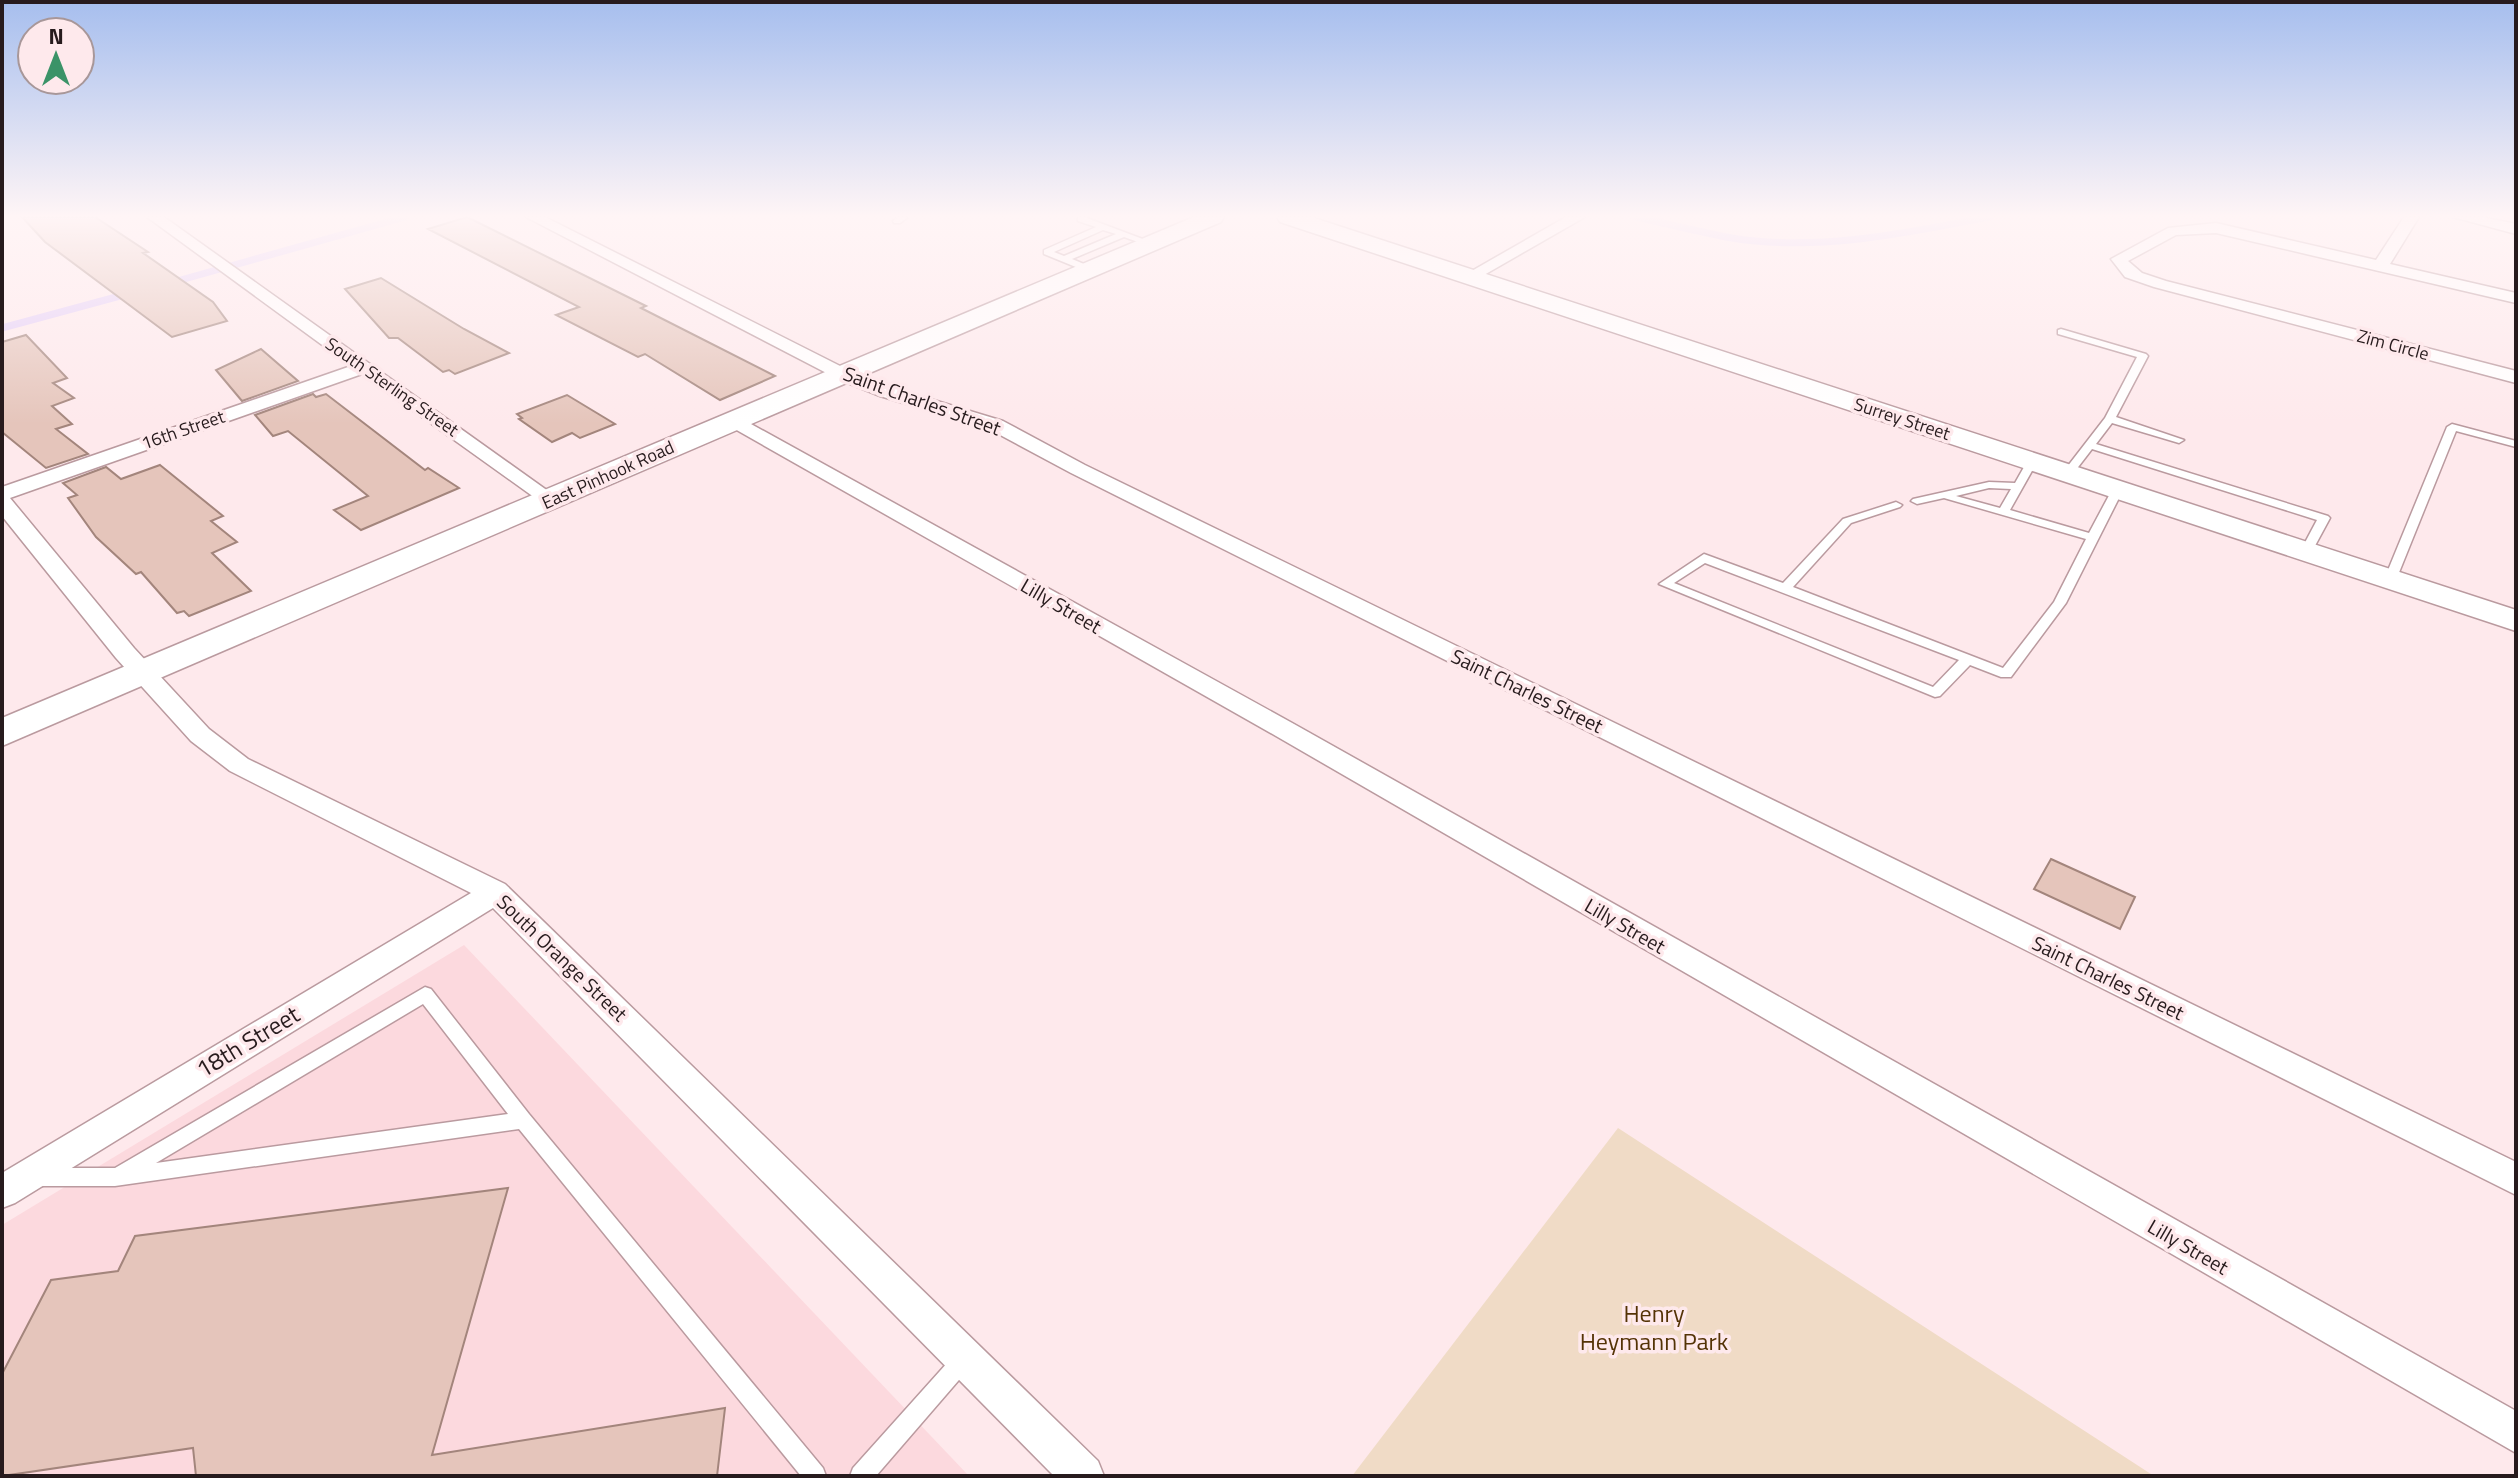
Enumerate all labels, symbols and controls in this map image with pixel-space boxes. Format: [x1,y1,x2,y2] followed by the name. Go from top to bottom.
[16,16,96,96] north arrow
[48,19,64,53] text: N
[2354,322,2432,367] street label: Zim Circle
[320,330,465,443] street label: South Sterling Street
[839,358,1005,443] street label: Saint Charles Street
[1851,390,1954,447] street label: Surrey Street
[138,402,229,456] street label: 16th Street
[537,433,678,516] street label: East Pinhook Road
[1015,570,1107,641] street label: Lilly Street
[1446,640,1609,741] street label: Saint Charles Street
[490,887,635,1028] street label: South Orange Street
[1579,890,1671,961] street label: Lilly Street
[2027,927,2190,1028] street label: Saint Charles Street
[189,996,307,1086] street label: 18th Street
[2142,1211,2234,1282] street label: Lilly Street
[1580,1295,1729,1359] park label: Henry Heymann Park

